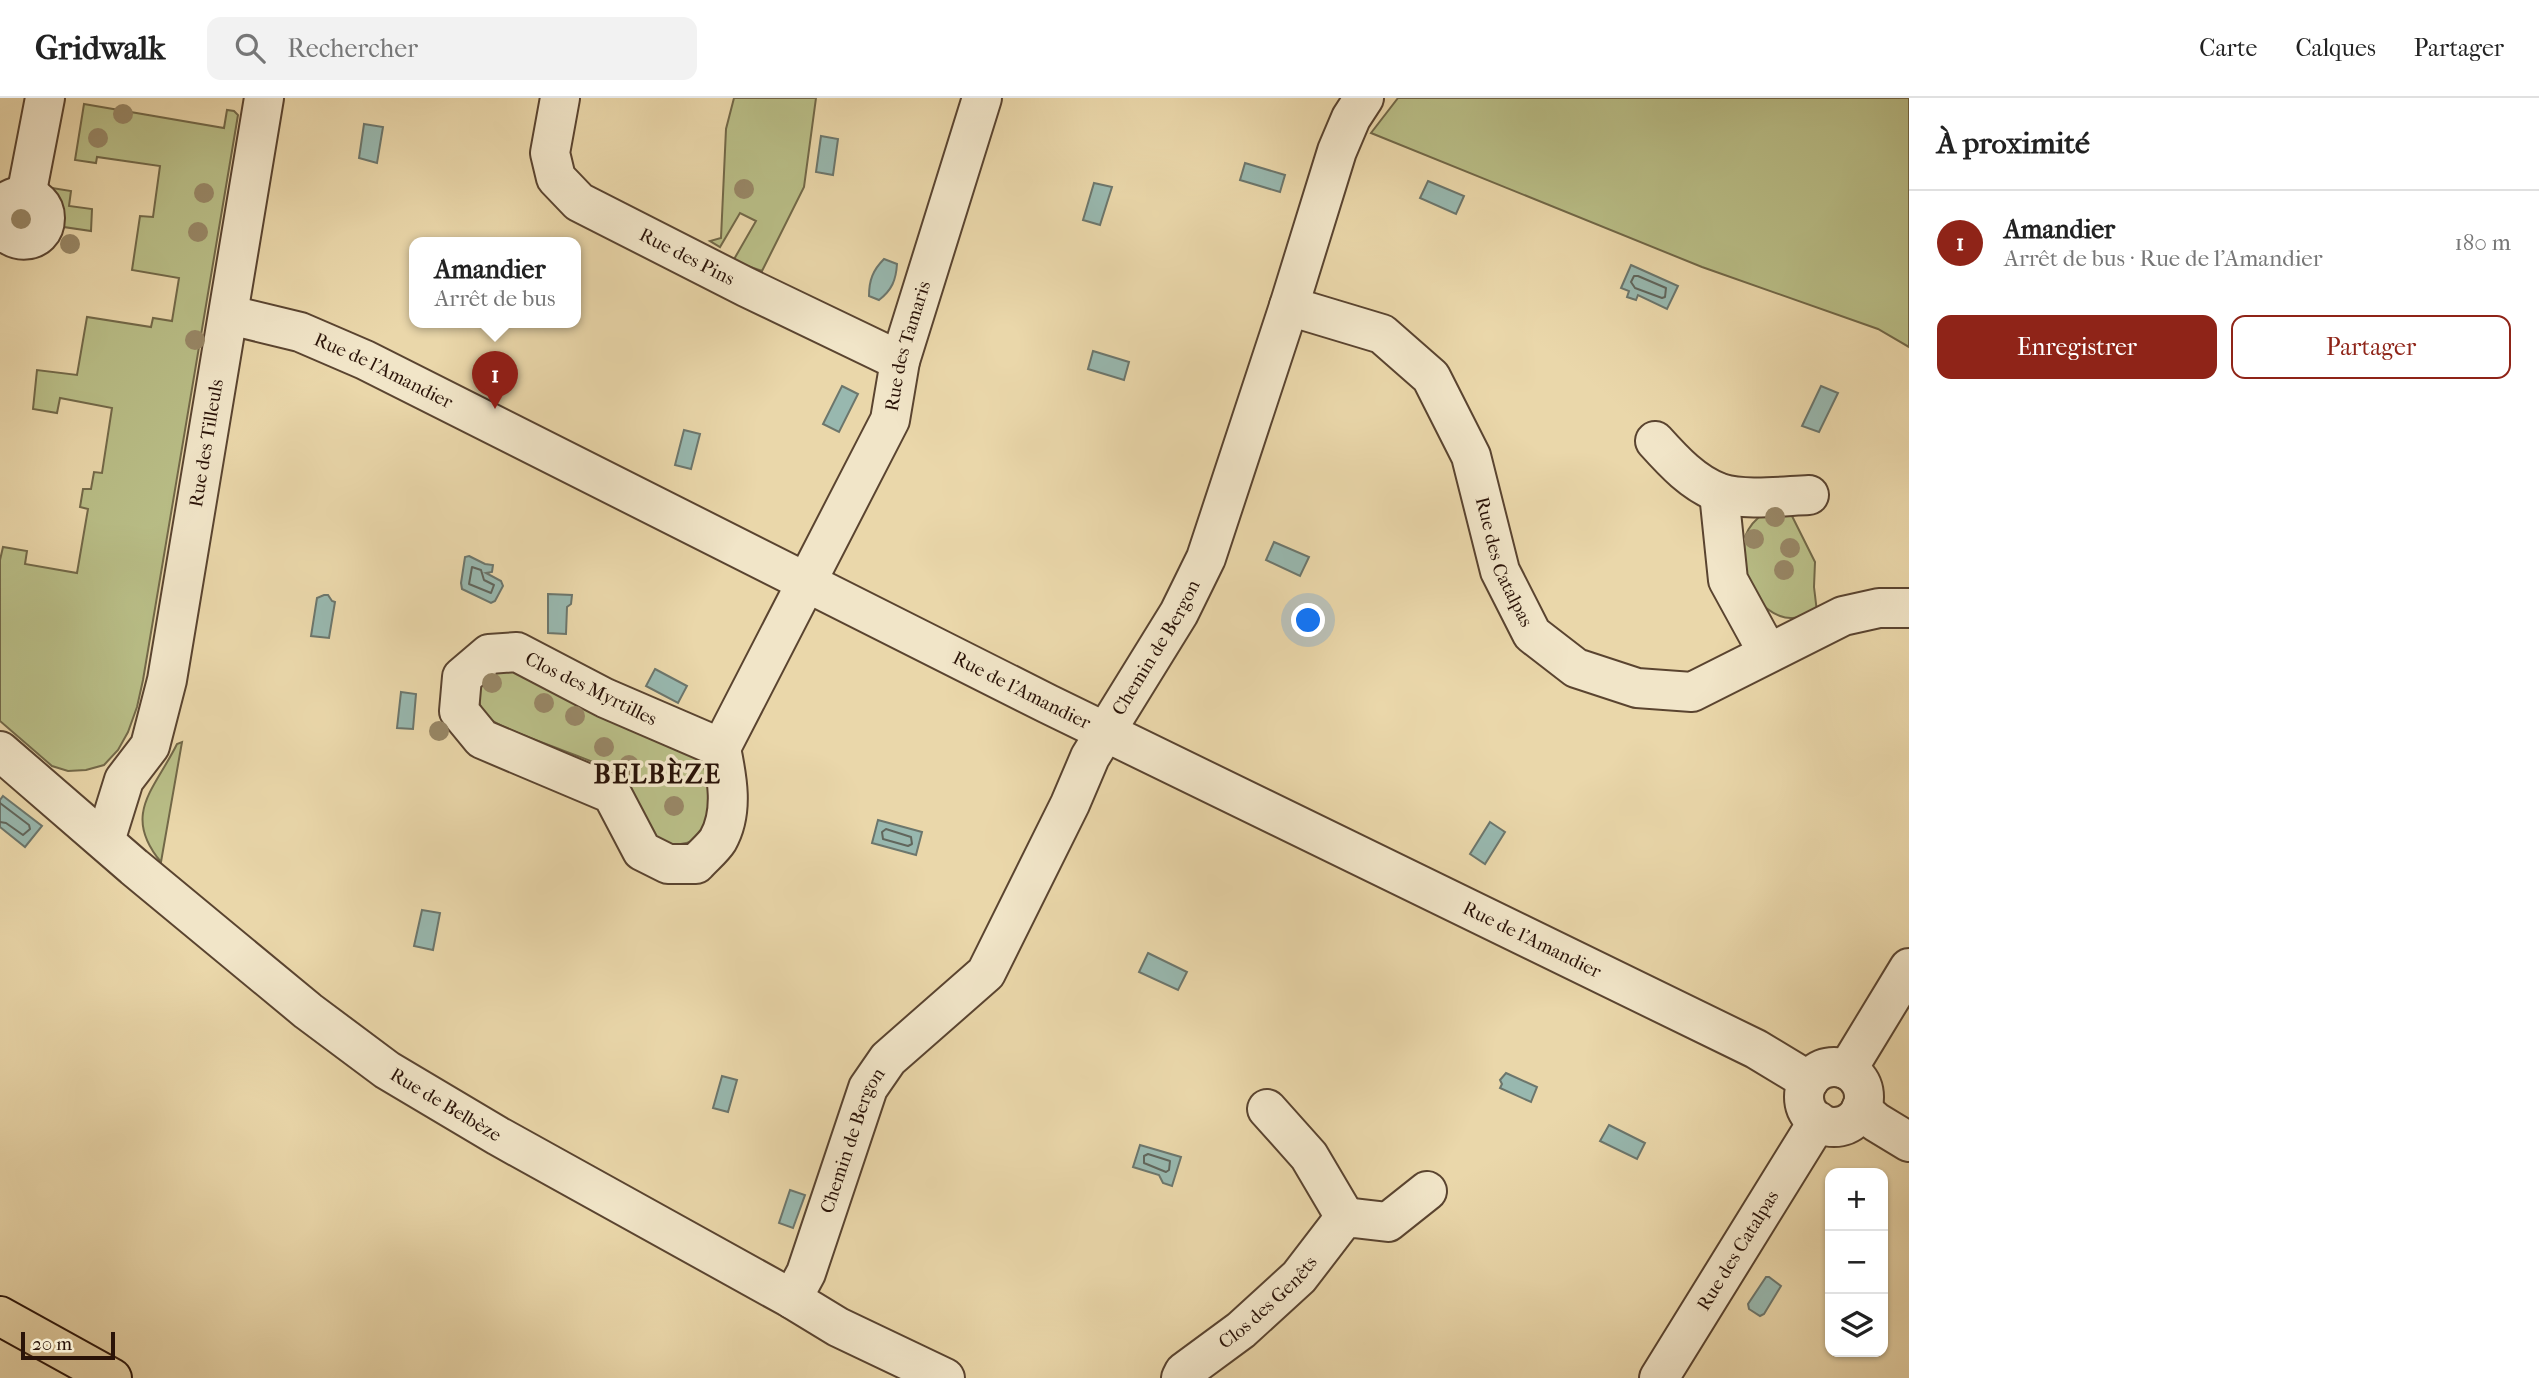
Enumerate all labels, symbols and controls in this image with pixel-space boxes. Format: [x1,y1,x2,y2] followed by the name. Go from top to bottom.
[207,17,697,80] search box
[35,29,165,68] text: Gridwalk
[231,29,269,67] icon: search
[287,33,418,64] text: Rechercher
[2199,34,2257,62] text: Carte
[2295,34,2376,62] text: Calques
[2414,34,2504,62] text: Partager
[1937,126,2090,161] text: À proximité
[2004,214,2115,245] text: Amandier
[636,224,738,290] street label: Rue des Pins
[1956,229,1964,256] text: 1
[2454,229,2511,256] text: 180 m
[409,237,581,328] popup
[2004,245,2322,272] text: Arrêt de bus · Rue de l'Amandier
[434,254,546,285] text: Amandier
[881,278,935,413] street label: Rue des Tamaris
[434,285,556,312] text: Arrêt de bus
[1937,315,2217,379] button: Enregistrer
[2231,315,2511,379] button: Partager
[311,328,457,414] street label: Rue de l'Amandier
[472,351,518,409] pin: 1
[185,378,228,509] street label: Rue des Tilleuls
[1471,495,1537,630] street label: Rue des Catalpas
[1108,576,1205,719] street label: Chemin de Bergon
[1291,603,1325,637] your location
[949,647,1095,734] street label: Rue de l'Amandier
[521,648,661,730] street label: Clos des Myrtilles
[594,757,722,790] district label: BELBÈZE
[1459,897,1606,983] street label: Rue de l'Amandier
[386,1063,505,1146] street label: Rue de Belbèze
[816,1064,890,1216] street label: Chemin de Bergon
[1825,1168,1888,1357] map controls
[1825,1168,1888,1231] button: +
[1693,1186,1783,1315] street label: Rue des Catalpas
[1825,1231,1888,1294] button: −
[1215,1252,1322,1354] street label: Clos des Genêts
[1825,1294,1888,1357] button: layers
[21,1329,116,1361] scale bar
[32,1333,72,1355] text: 20 m

